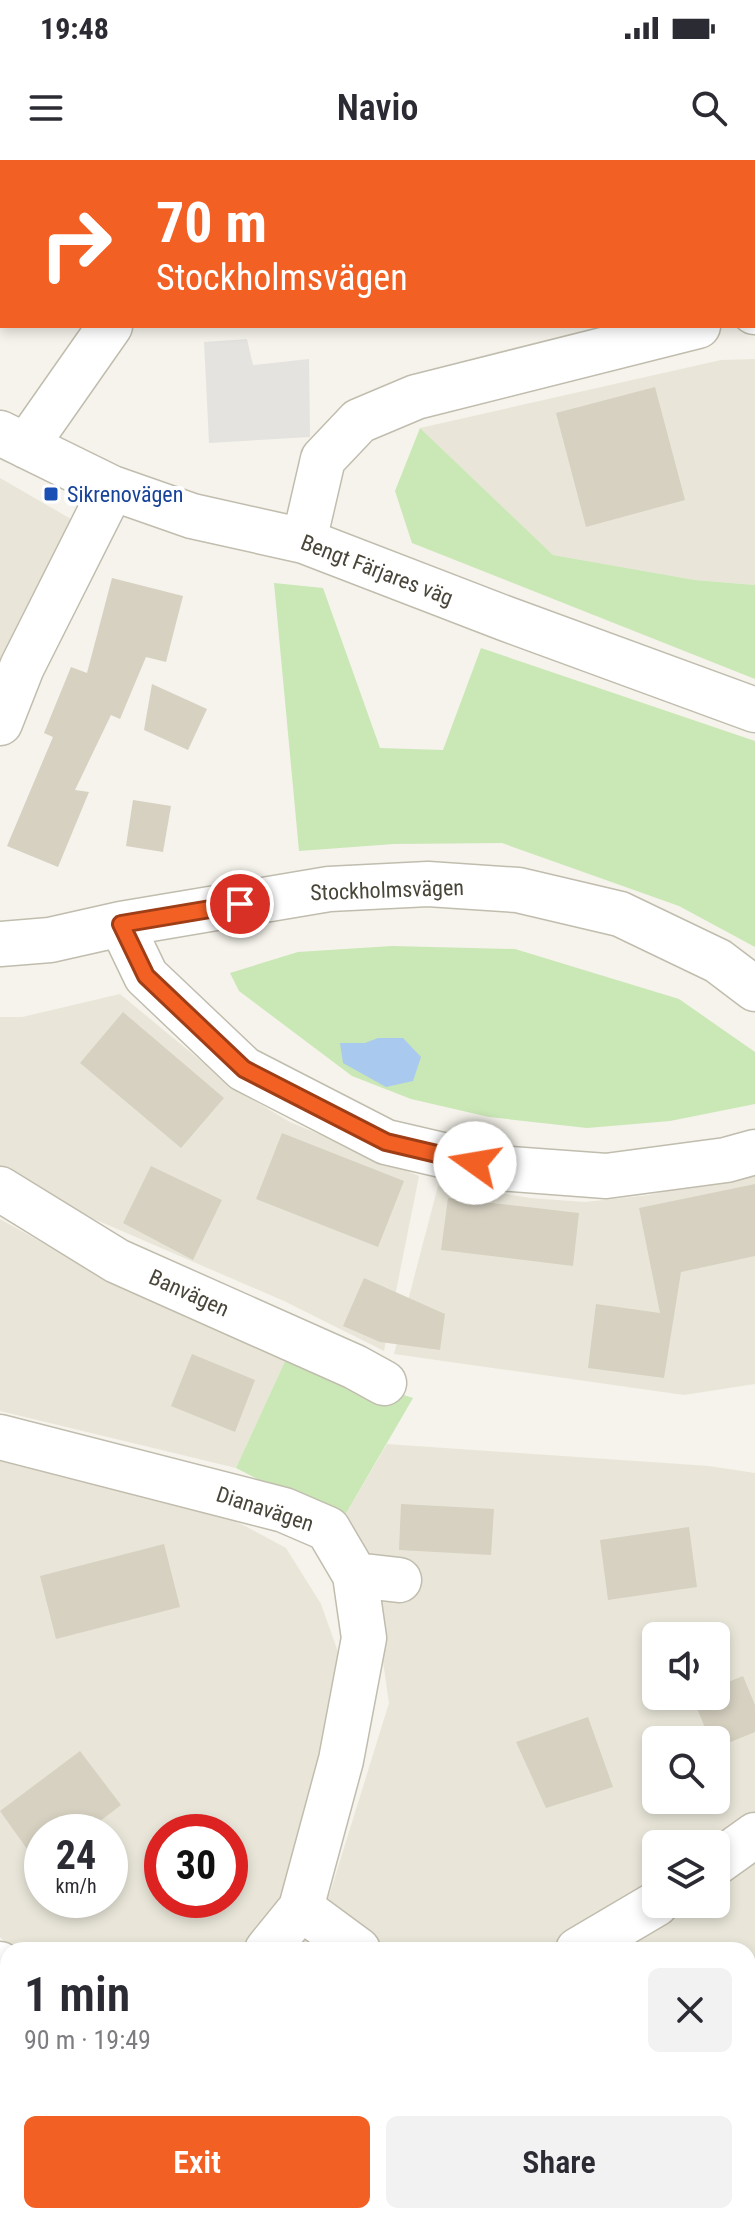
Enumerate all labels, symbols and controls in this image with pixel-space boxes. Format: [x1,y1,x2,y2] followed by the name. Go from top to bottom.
[40,11,109,46] text: 19:48
[24,86,68,130] icon: menu
[687,86,731,130] icon: search
[337,87,418,129] text: Navio
[156,190,267,256] text: 70 m
[24,192,128,296] icon: right
[156,257,408,299] text: Stockholmsvägen
[67,482,183,507] place label: Sikrenovägen
[42,485,60,503] marker: Sikrenovägen
[297,530,457,610] street label: Bengt Färjares väg
[206,870,274,938] pin
[310,875,464,905] street label: Stockholmsvägen
[218,882,262,926] icon: arrive
[433,1121,517,1205] position arrow
[145,1264,233,1322] street label: Banvägen
[213,1482,317,1536] street label: Dianavägen
[642,1622,730,1918] map controls
[642,1622,730,1710] button: sound
[642,1726,730,1814] button: search
[144,1814,248,1918] speed limit sign: 30
[642,1830,730,1918] button: layers
[56,1832,96,1879] text: 24
[55,1874,97,1898] text: km/h
[24,1966,130,2023] text: 1 min
[648,1968,732,2052] button: close
[24,2025,151,2055] text: 90 m · 19:49
[24,2116,370,2208] button: Exit
[386,2116,732,2208] button: Share

